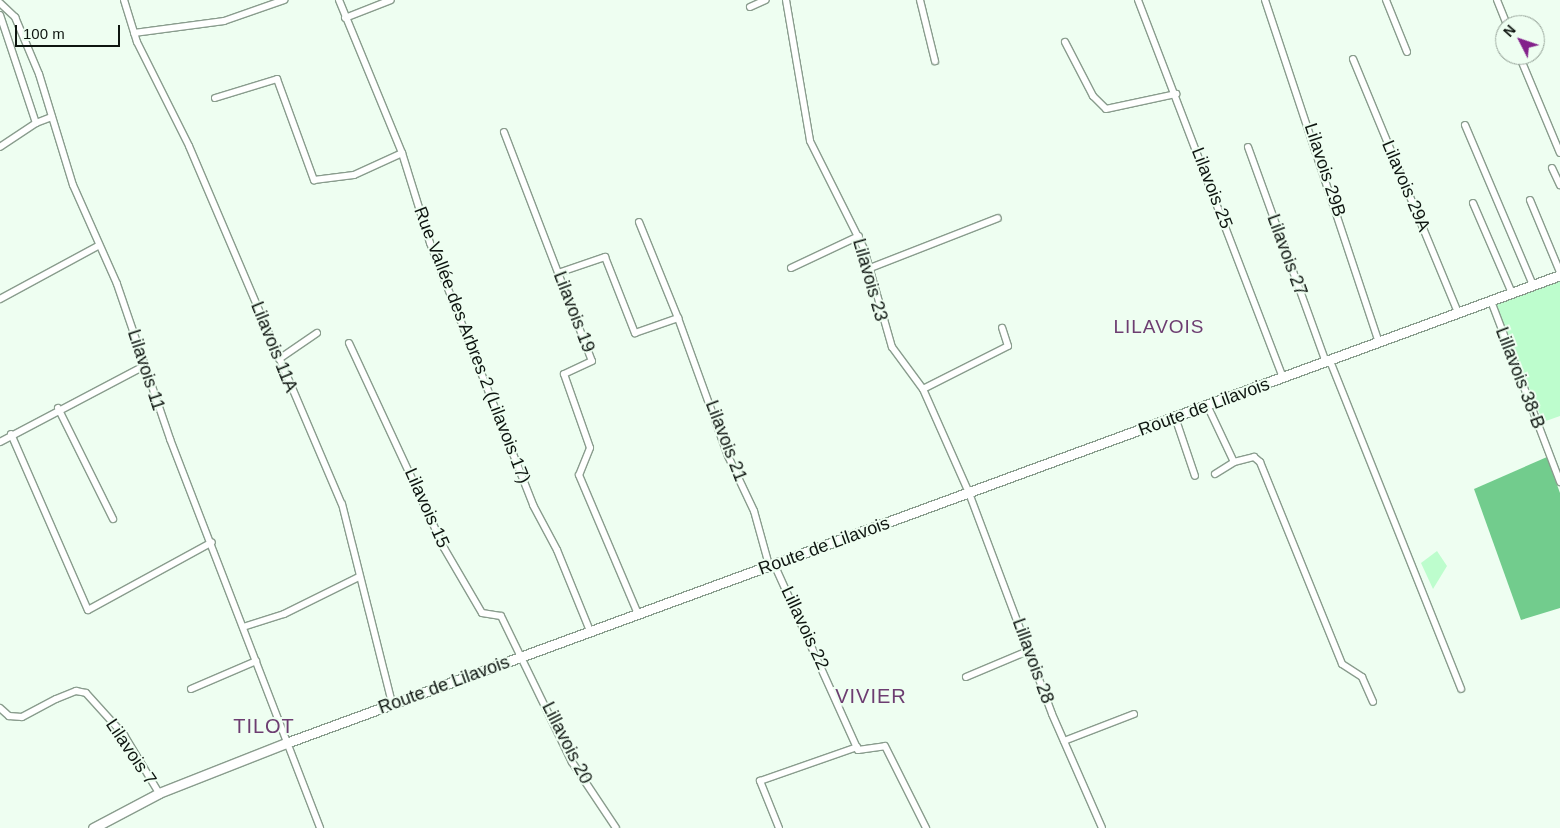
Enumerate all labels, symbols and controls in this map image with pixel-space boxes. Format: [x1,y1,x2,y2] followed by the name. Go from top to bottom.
[18,15,122,47] scale bar
[1495,15,1545,65] north arrow
[1500,22,1519,40] text: N
[23,25,65,42] text: 100 m
[1300,121,1350,219] street label: Lilavois 29B
[1377,137,1435,235] street label: Lilavois 29A
[1187,144,1237,232] street label: Lilavois 25
[409,203,535,487] street label: Rue Vallée des Arbres 2 (Lilavois 17)
[1262,211,1312,299] street label: Lilavois 27
[848,236,892,324] street label: Lilavois 23
[549,268,599,356] street label: Lilavois 19
[246,299,302,395] street label: Lilavois 11A
[1112,316,1206,338] district label: LILAVOIS
[1491,324,1549,432] street label: Lillavois 38-B
[123,327,169,413] street label: Lilavois 11
[1135,373,1273,441] street label: Route de Lilavois
[701,397,751,485] street label: Lilavois 21
[400,465,454,551] street label: Lilavois 15
[755,512,893,580] street label: Route de Lilavois
[776,583,834,673] street label: Lillavois 22
[1008,615,1058,707] street label: Lillavois 28
[375,651,513,719] street label: Route de Lilavois
[834,684,908,708] district label: VIVIER
[537,698,597,788] street label: Lillavois 20
[233,714,295,738] district label: TILOT
[101,715,161,789] street label: Lilavois 7

